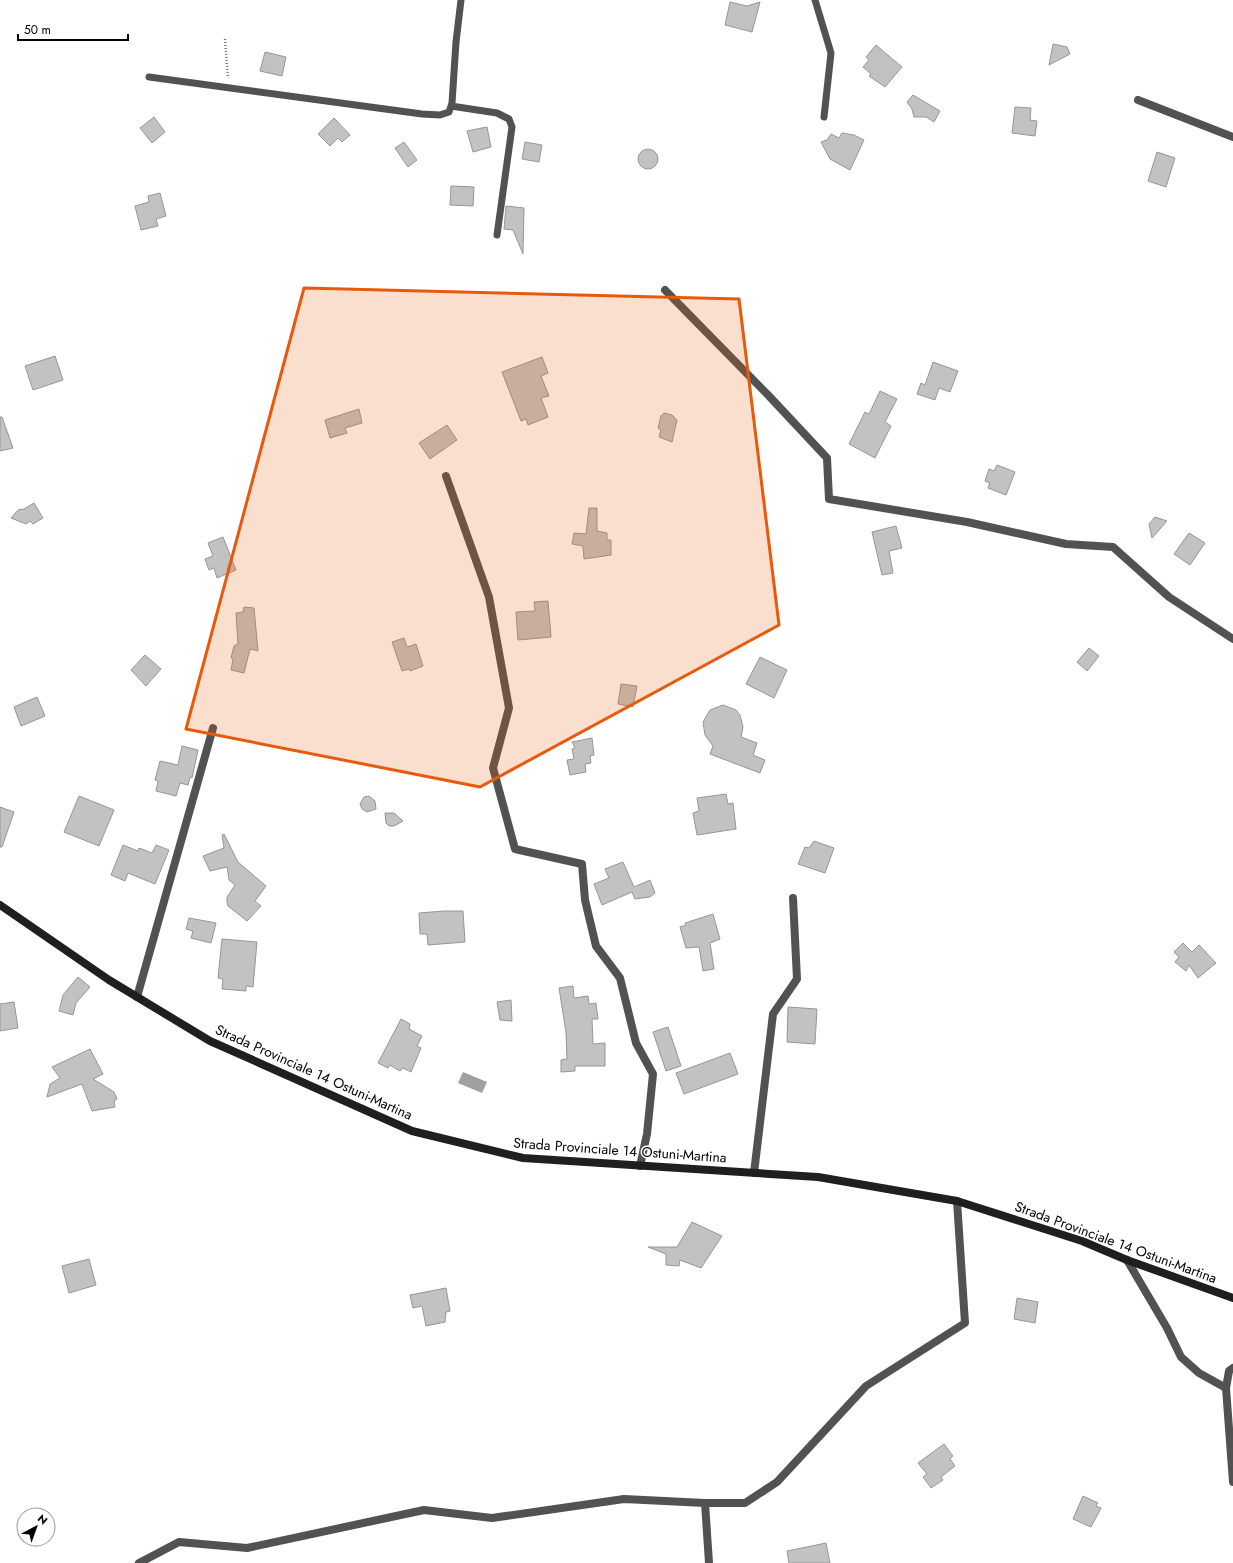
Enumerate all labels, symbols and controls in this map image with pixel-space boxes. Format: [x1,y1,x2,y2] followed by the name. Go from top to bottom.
[18,16,128,42] scale bar
[24,21,51,39] text: 50 m
[212,1019,416,1125] street label: Strada Provinciale 14 Ostuni-Martina
[513,1133,727,1167] street label: Strada Provinciale 14 Ostuni-Martina
[1012,1196,1220,1288] street label: Strada Provinciale 14 Ostuni-Martina
[16,1507,56,1547] north arrow
[34,1511,51,1528] text: N

